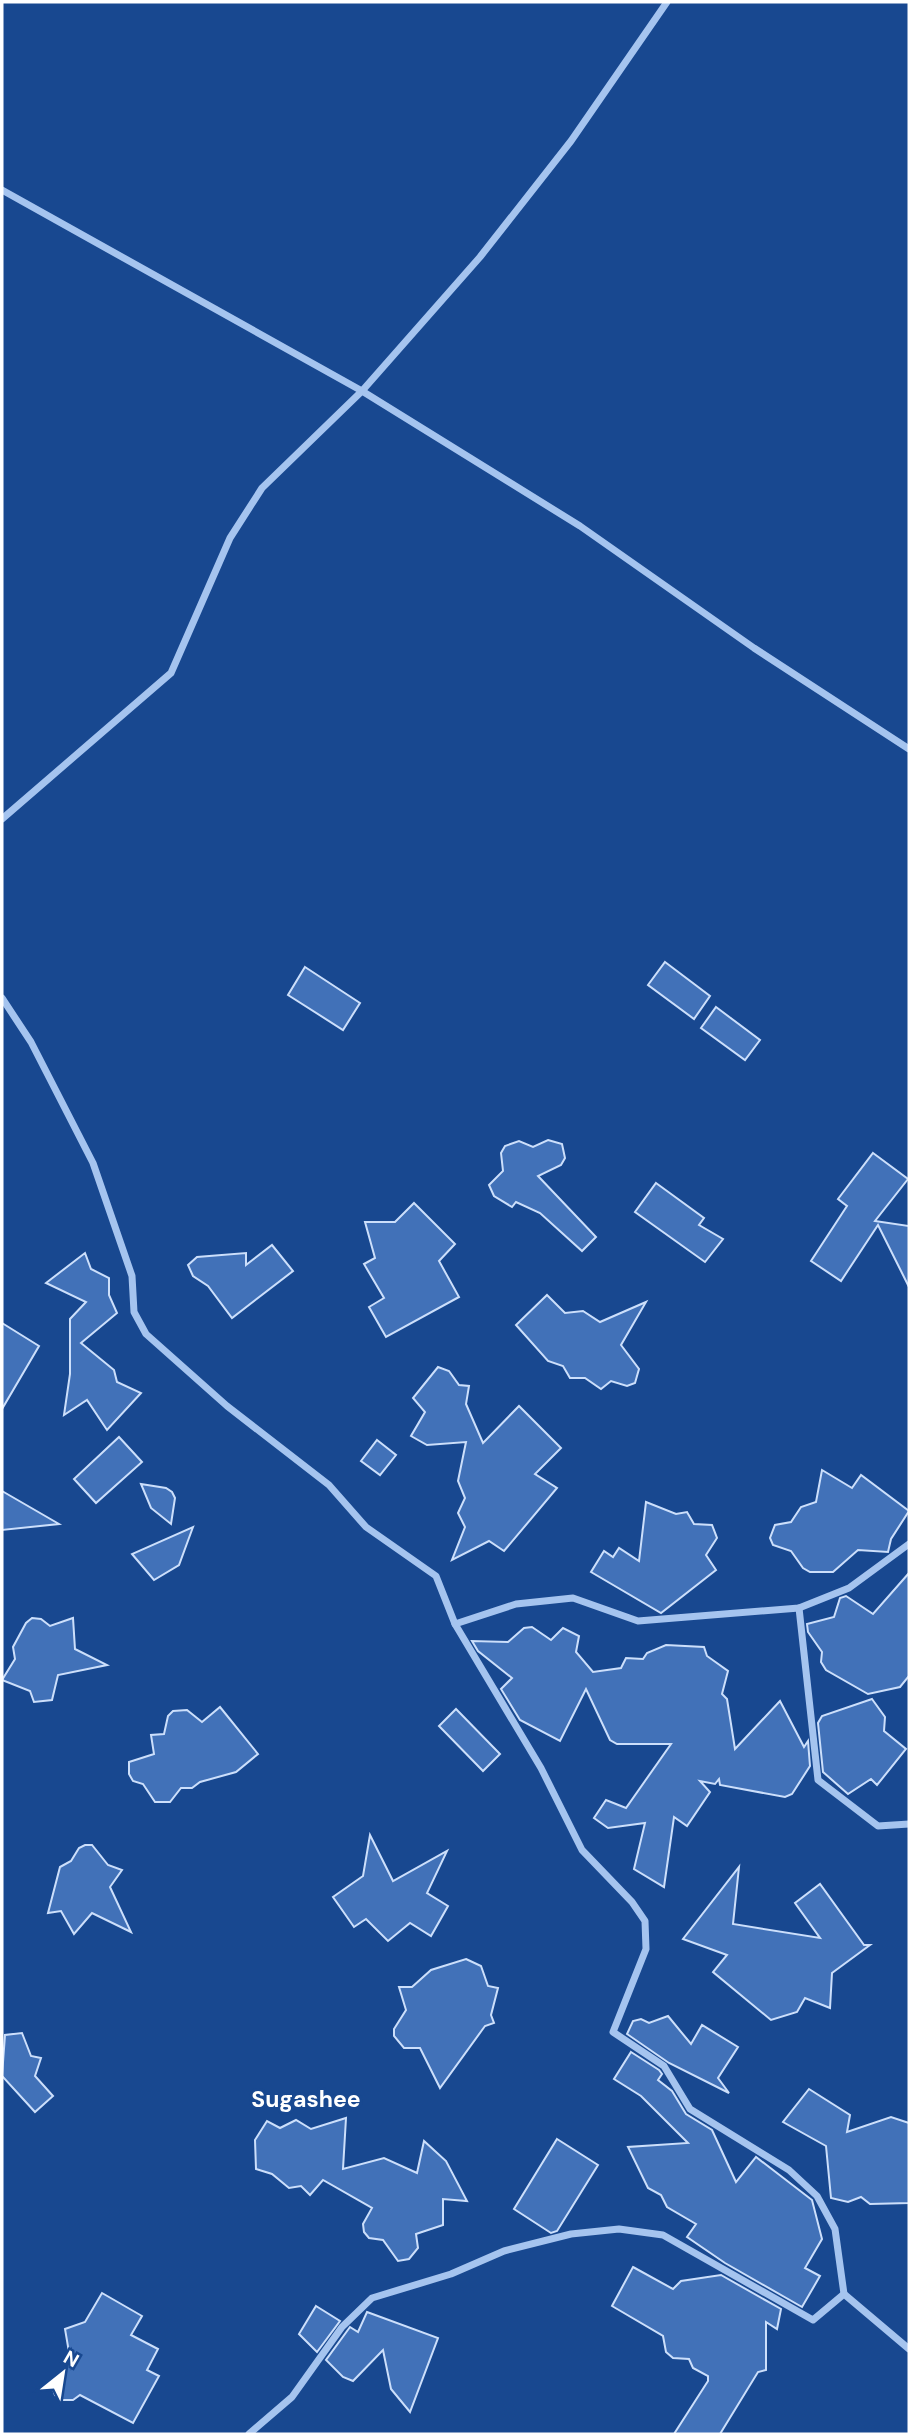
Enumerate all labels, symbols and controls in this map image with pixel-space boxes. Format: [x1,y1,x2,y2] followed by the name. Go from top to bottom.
[251,2084,361,2114] district label: Sugashee
[28,2338,98,2408] north arrow
[59,2344,84,2373] text: N

